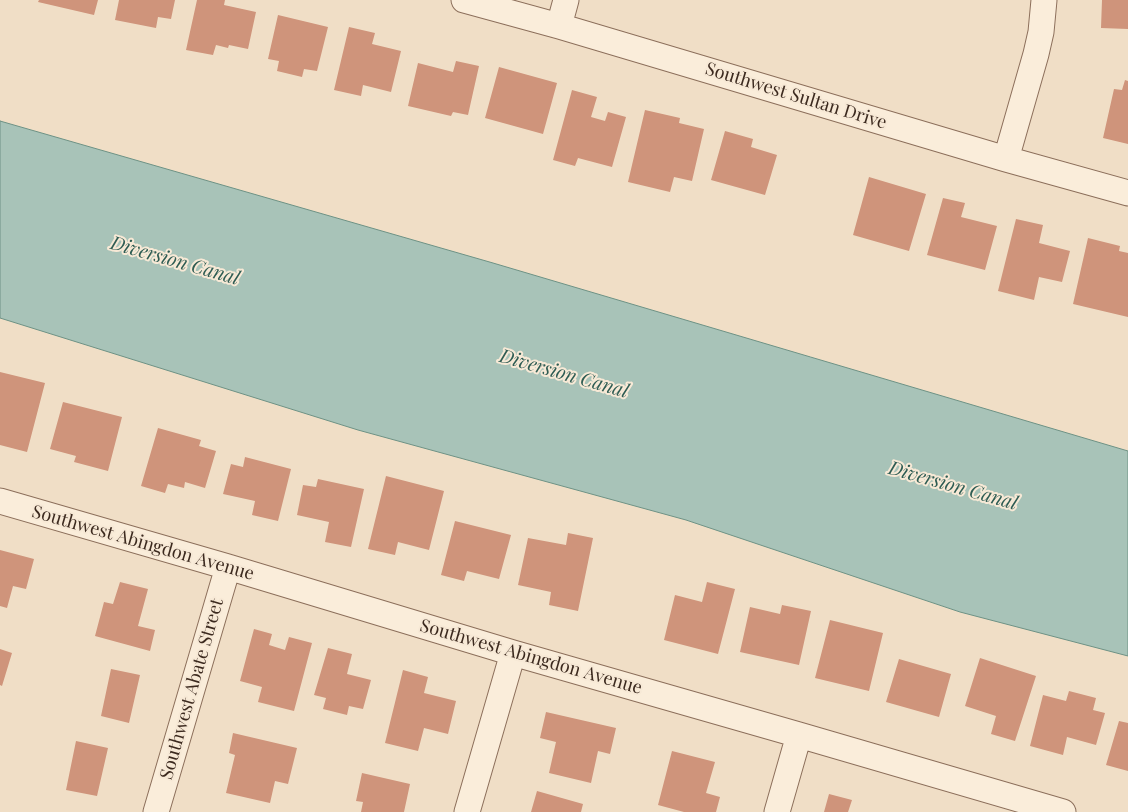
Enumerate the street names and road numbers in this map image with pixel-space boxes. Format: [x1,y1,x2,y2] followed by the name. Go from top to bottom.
[703,58,889,134] street label: Southwest Sultan Drive
[29,501,257,585] street label: Southwest Abingdon Avenue
[156,596,228,782] street label: Southwest Abate Street
[417,615,645,699] street label: Southwest Abingdon Avenue

